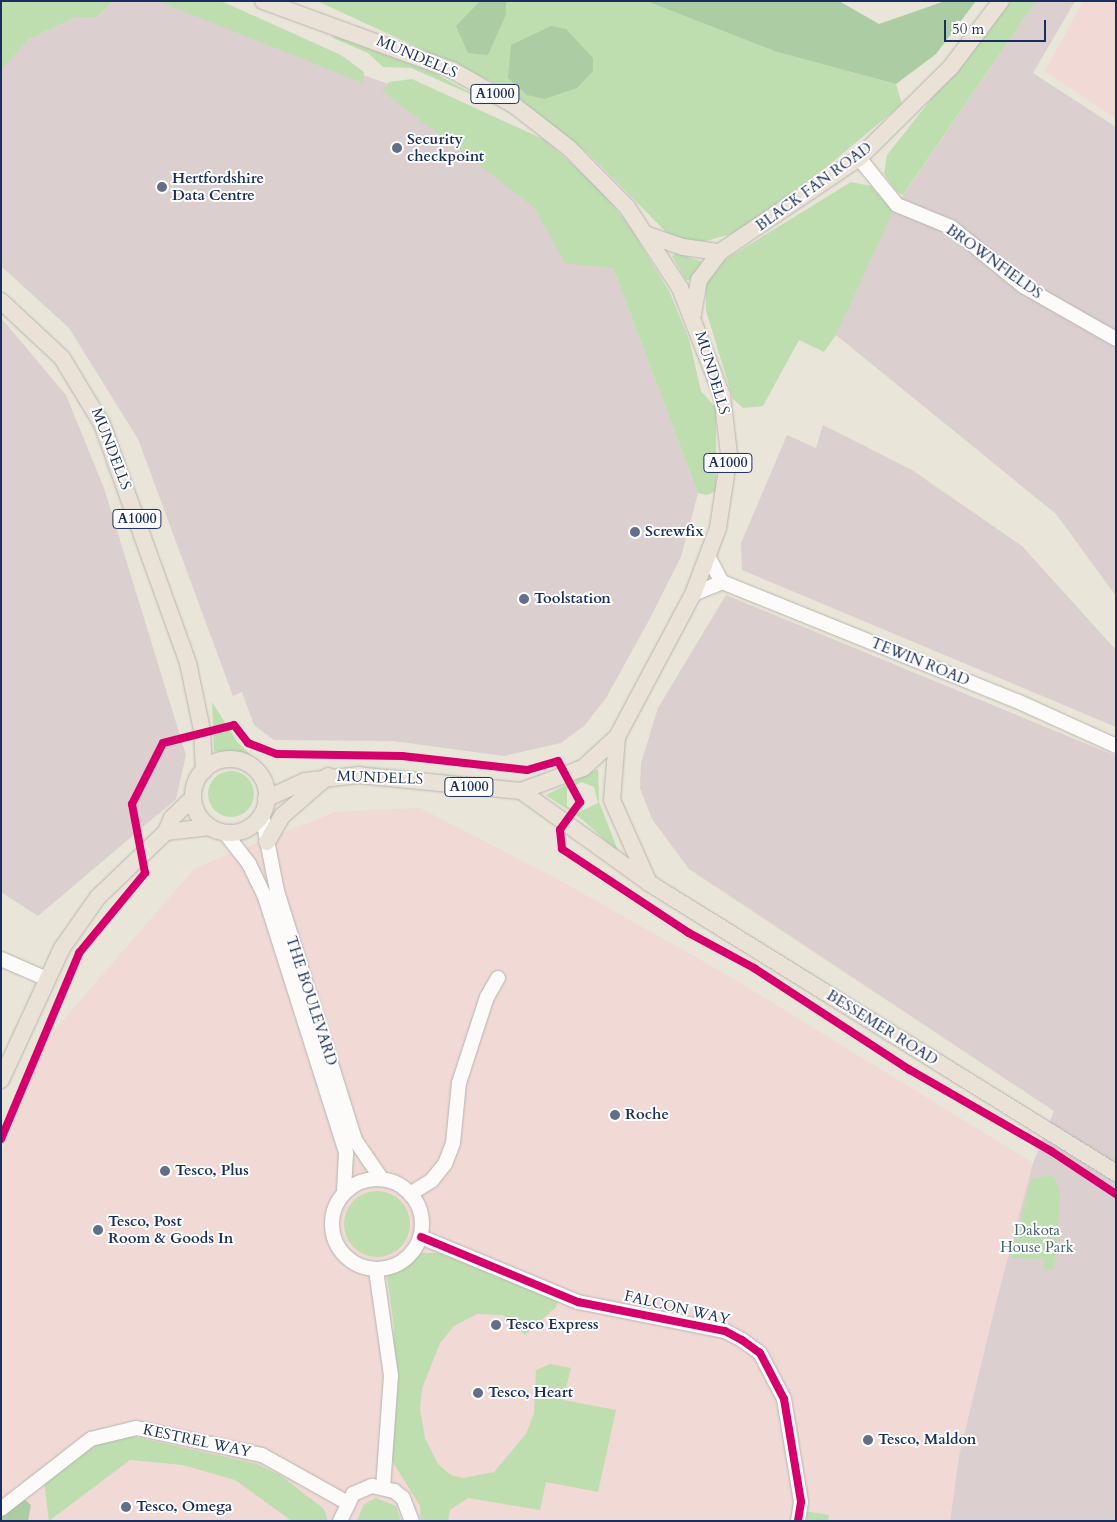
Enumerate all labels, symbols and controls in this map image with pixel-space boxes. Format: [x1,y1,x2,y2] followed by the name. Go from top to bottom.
[947,10,1050,42] scale bar
[952,19,984,39] text: 50 m
[374,32,460,82] street label: MUNDELLS
[470,82,520,106] road number: A1000
[407,130,484,165] place label: Security checkpoint
[753,139,875,235] street label: BLACK FAN ROAD
[391,142,403,154] marker: Security checkpoint
[172,169,264,204] place label: Hertfordshire Data Centre
[156,181,168,193] marker: Hertfordshire Data Centre
[942,221,1046,303] street label: BROWNFIELDS
[691,329,733,417] street label: MUNDELLS
[87,406,135,492] street label: MUNDELLS
[703,452,753,474] road number: A1000
[112,508,162,530] road number: A1000
[645,523,704,541] place label: Screwfix
[629,526,641,538] marker: Screwfix
[534,590,611,608] place label: Toolstation
[518,593,530,605] marker: Toolstation
[868,634,972,690] street label: TEWIN ROAD
[337,767,423,789] street label: MUNDELLS
[444,776,494,799] road number: A1000
[282,934,340,1068] street label: THE BOULEVARD
[823,987,941,1069] street label: BESSEMER ROAD
[625,1106,669,1124] place label: Roche
[609,1109,621,1121] marker: Roche
[175,1162,249,1180] place label: Tesco, Plus
[159,1165,171,1177] marker: Tesco, Plus
[108,1212,233,1247] place label: Tesco, Post Room & Goods In
[1000,1221,1074,1256] park label: Dakota House Park
[92,1224,104,1236] marker: Tesco, Post Room & Goods In
[622,1287,732,1329] street label: FALCON WAY
[506,1316,599,1334] place label: Tesco Express
[490,1319,502,1331] marker: Tesco Express
[488,1384,573,1402] place label: Tesco, Heart
[472,1387,484,1399] marker: Tesco, Heart
[141,1421,253,1461] street label: KESTREL WAY
[878,1431,976,1449] place label: Tesco, Maldon
[862,1434,874,1446] marker: Tesco, Maldon
[136,1498,232,1516] place label: Tesco, Omega
[120,1501,132,1513] marker: Tesco, Omega

